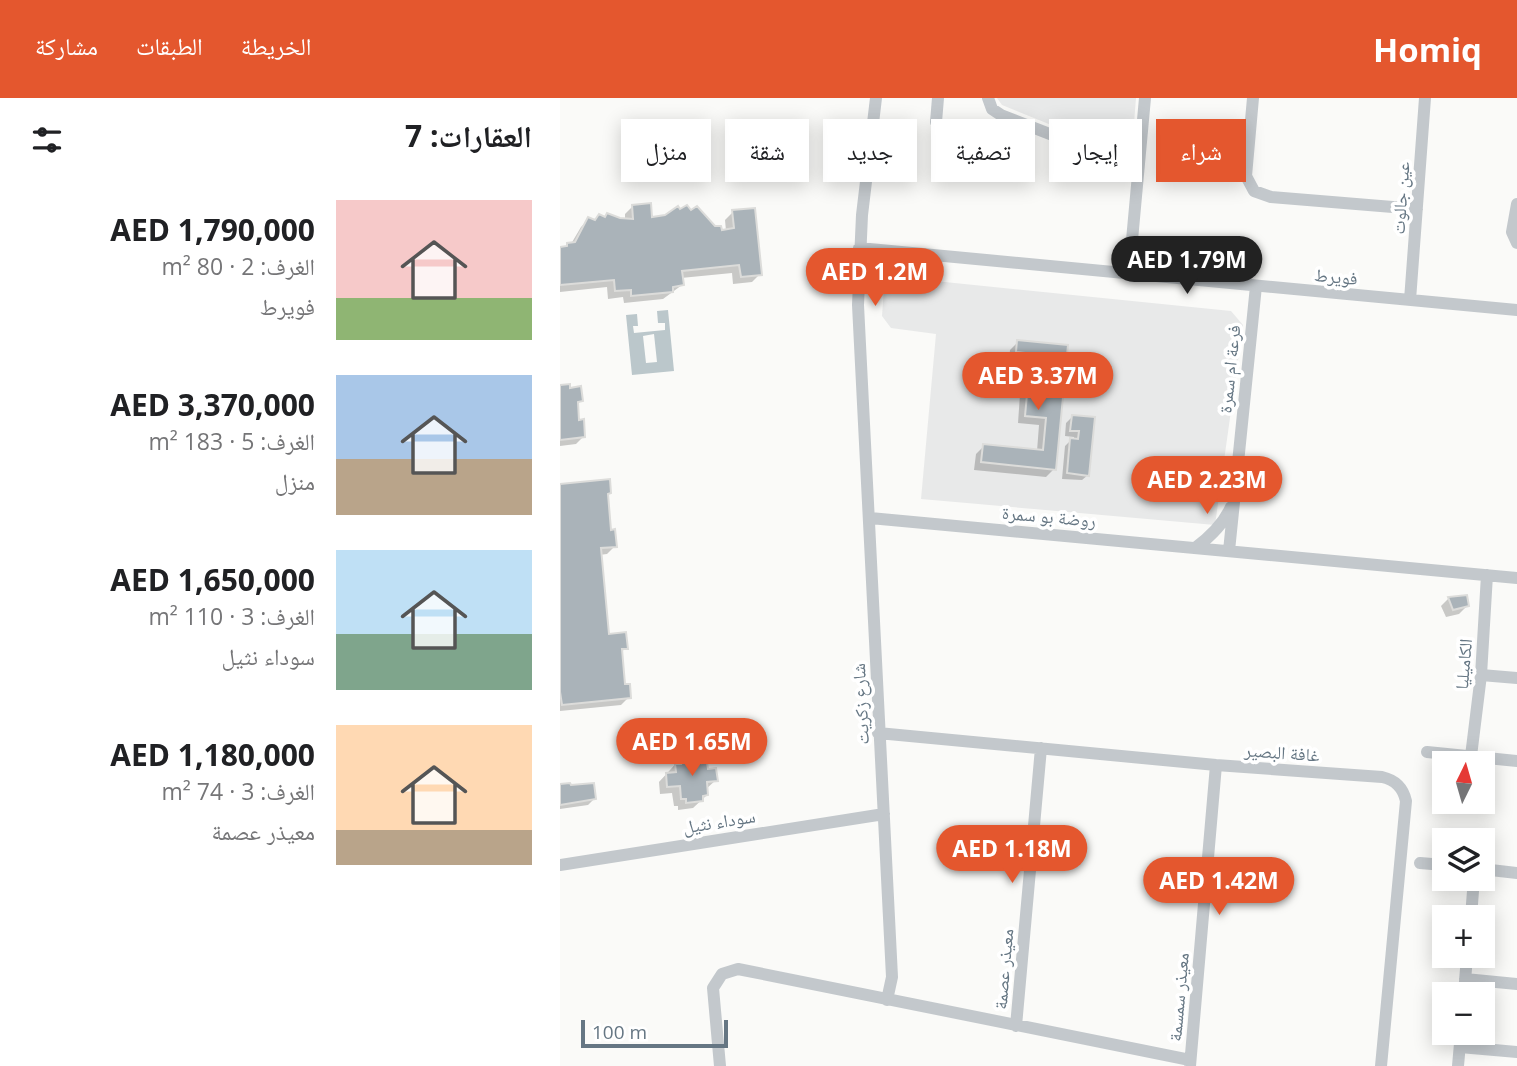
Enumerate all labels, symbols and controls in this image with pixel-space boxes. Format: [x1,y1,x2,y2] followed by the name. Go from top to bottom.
[1373,27,1482,72] text: Homiq
[35,29,98,62] text: مشاركة
[136,29,203,62] text: الطبقات
[241,29,311,62] text: الخريطة
[405,115,532,156] text: العقارات: 7
[621,119,711,182] chip: منزل
[725,119,809,182] chip: شقة
[823,119,917,182] chip: جديد
[931,119,1035,182] chip: تصفية
[1049,119,1142,182] chip: إيجار
[1156,119,1246,182] chip: شراء
[28,121,66,159] icon: filters
[1385,161,1415,235] street label: عين جالوت
[110,209,315,250] text: AED 1,790,000
[392,228,476,312] icon: home
[1107,236,1267,296] pin: AED 1.79M
[1127,243,1247,275] text: AED 1.79M
[803,248,947,308] pin: AED 1.2M
[162,250,315,282] text: الغرف: 2 · 80 m²
[822,255,928,287] text: AED 1.2M
[1313,262,1359,290] street label: فويرط
[260,290,315,322] text: فويرط
[1212,324,1247,414] street label: فرعة ام سمرة
[958,352,1118,412] pin: AED 3.37M
[978,359,1098,391] text: AED 3.37M
[110,384,315,425] text: AED 3,370,000
[392,403,476,487] icon: home
[148,425,315,457] text: الغرف: 5 · 183 m²
[1127,456,1287,516] pin: AED 2.23M
[1147,463,1267,495] text: AED 2.23M
[275,465,315,497] text: منزل
[1001,500,1097,532] street label: روضة بو سمرة
[110,559,315,600] text: AED 1,650,000
[392,578,476,662] icon: home
[148,600,315,632] text: الغرف: 3 · 110 m²
[1449,638,1477,690] street label: الكاميليا
[222,640,315,672] text: سوداء نثيل
[846,663,874,745] street label: شارع زكريت
[612,718,772,778] pin: AED 1.65M
[632,725,752,757] text: AED 1.65M
[110,734,315,775] text: AED 1,180,000
[1243,737,1320,767] street label: غافة البصير
[1432,751,1494,814] north arrow
[1432,751,1495,1045] map controls
[392,753,476,837] icon: home
[162,775,315,807] text: الغرف: 3 · 74 m²
[681,803,757,839] street label: سوداء نثيل
[212,815,315,847] text: معيذر عصمة
[932,826,1092,885] pin: AED 1.18M
[1432,828,1495,891] button: layers
[952,832,1072,864] text: AED 1.18M
[1139,858,1299,917] pin: AED 1.42M
[1159,864,1279,896] text: AED 1.42M
[1432,905,1495,968] button: +
[988,928,1018,1010] street label: معيذر عصمة
[1162,952,1194,1042] street label: معيذر سمسمة
[1432,982,1495,1045] button: −
[581,1017,728,1049] scale bar
[592,1019,647,1045] text: 100 m

